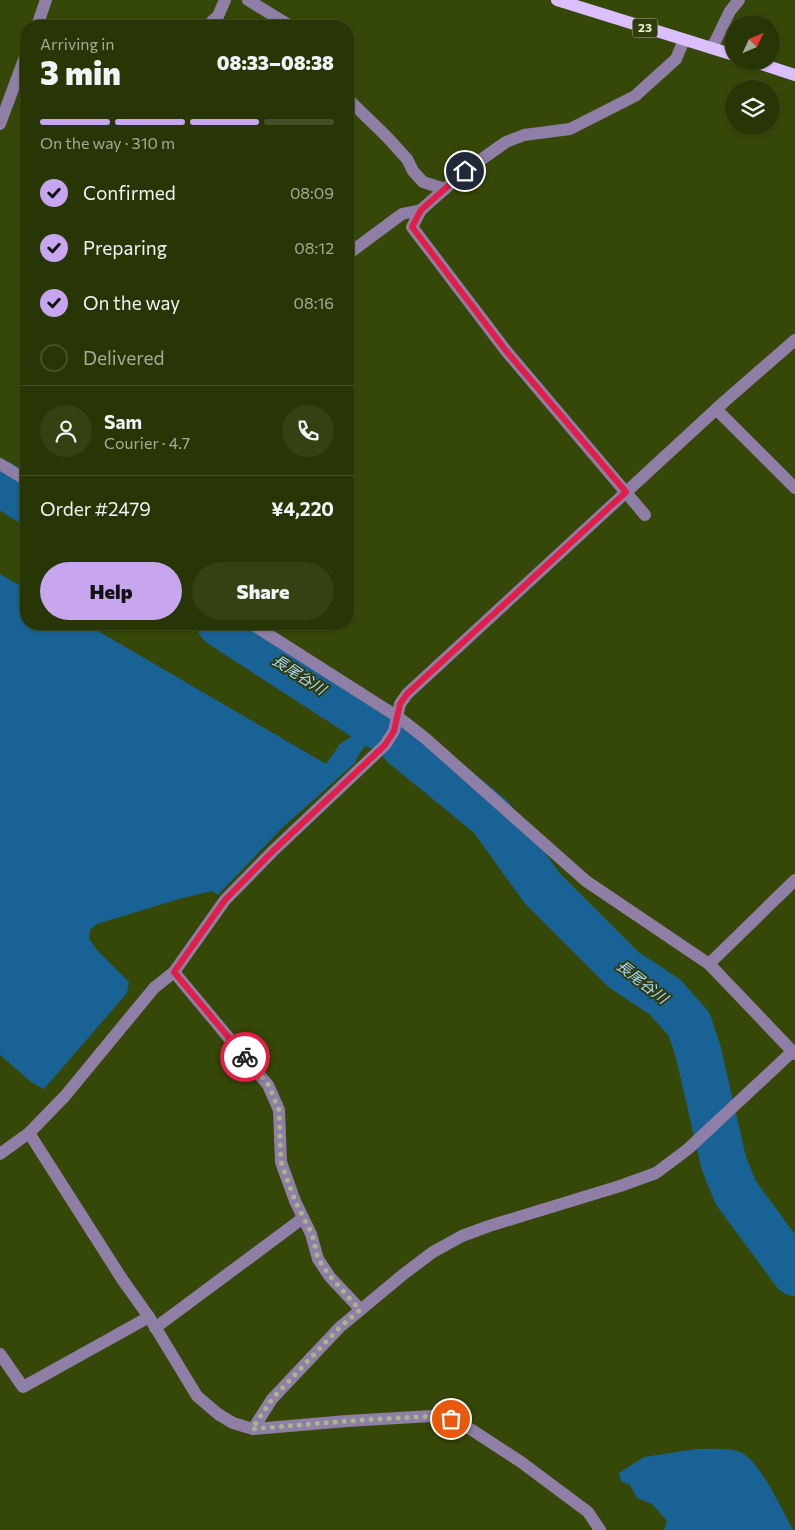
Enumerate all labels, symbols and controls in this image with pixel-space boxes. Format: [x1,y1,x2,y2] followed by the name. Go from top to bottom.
[725,15,780,70] north arrow
[725,15,780,135] map controls
[632,18,658,38] road number: 23
[40,34,114,53] text: Arriving in
[217,51,334,74] text: 08:33–08:38
[40,52,121,92] text: 3 min
[725,80,780,135] button: layers
[40,133,175,152] text: On the way · 310 m
[444,150,486,192] pin
[451,157,479,185] icon: home
[40,179,68,207] icon: check
[83,181,176,204] text: Confirmed
[290,183,334,202] text: 08:09
[40,234,68,262] icon: check
[83,236,167,259] text: Preparing
[294,238,334,257] text: 08:12
[40,289,68,317] icon: check
[83,291,180,314] text: On the way
[294,293,334,312] text: 08:16
[83,346,164,369] text: Delivered
[40,405,92,457] button: person
[282,405,334,457] button: phone
[104,410,142,433] text: Sam
[104,433,190,452] text: Courier · 4.7
[40,497,151,520] text: Order #2479
[271,497,334,520] text: ¥4,220
[40,562,182,620] button: Help
[192,562,334,620] button: Share
[269,650,331,699] water label: 長尾谷川
[613,956,673,1008] water label: 長尾谷川
[220,1032,270,1082] courier
[231,1043,259,1071] icon: bike
[430,1398,472,1440] pin
[437,1405,465,1433] icon: bag

